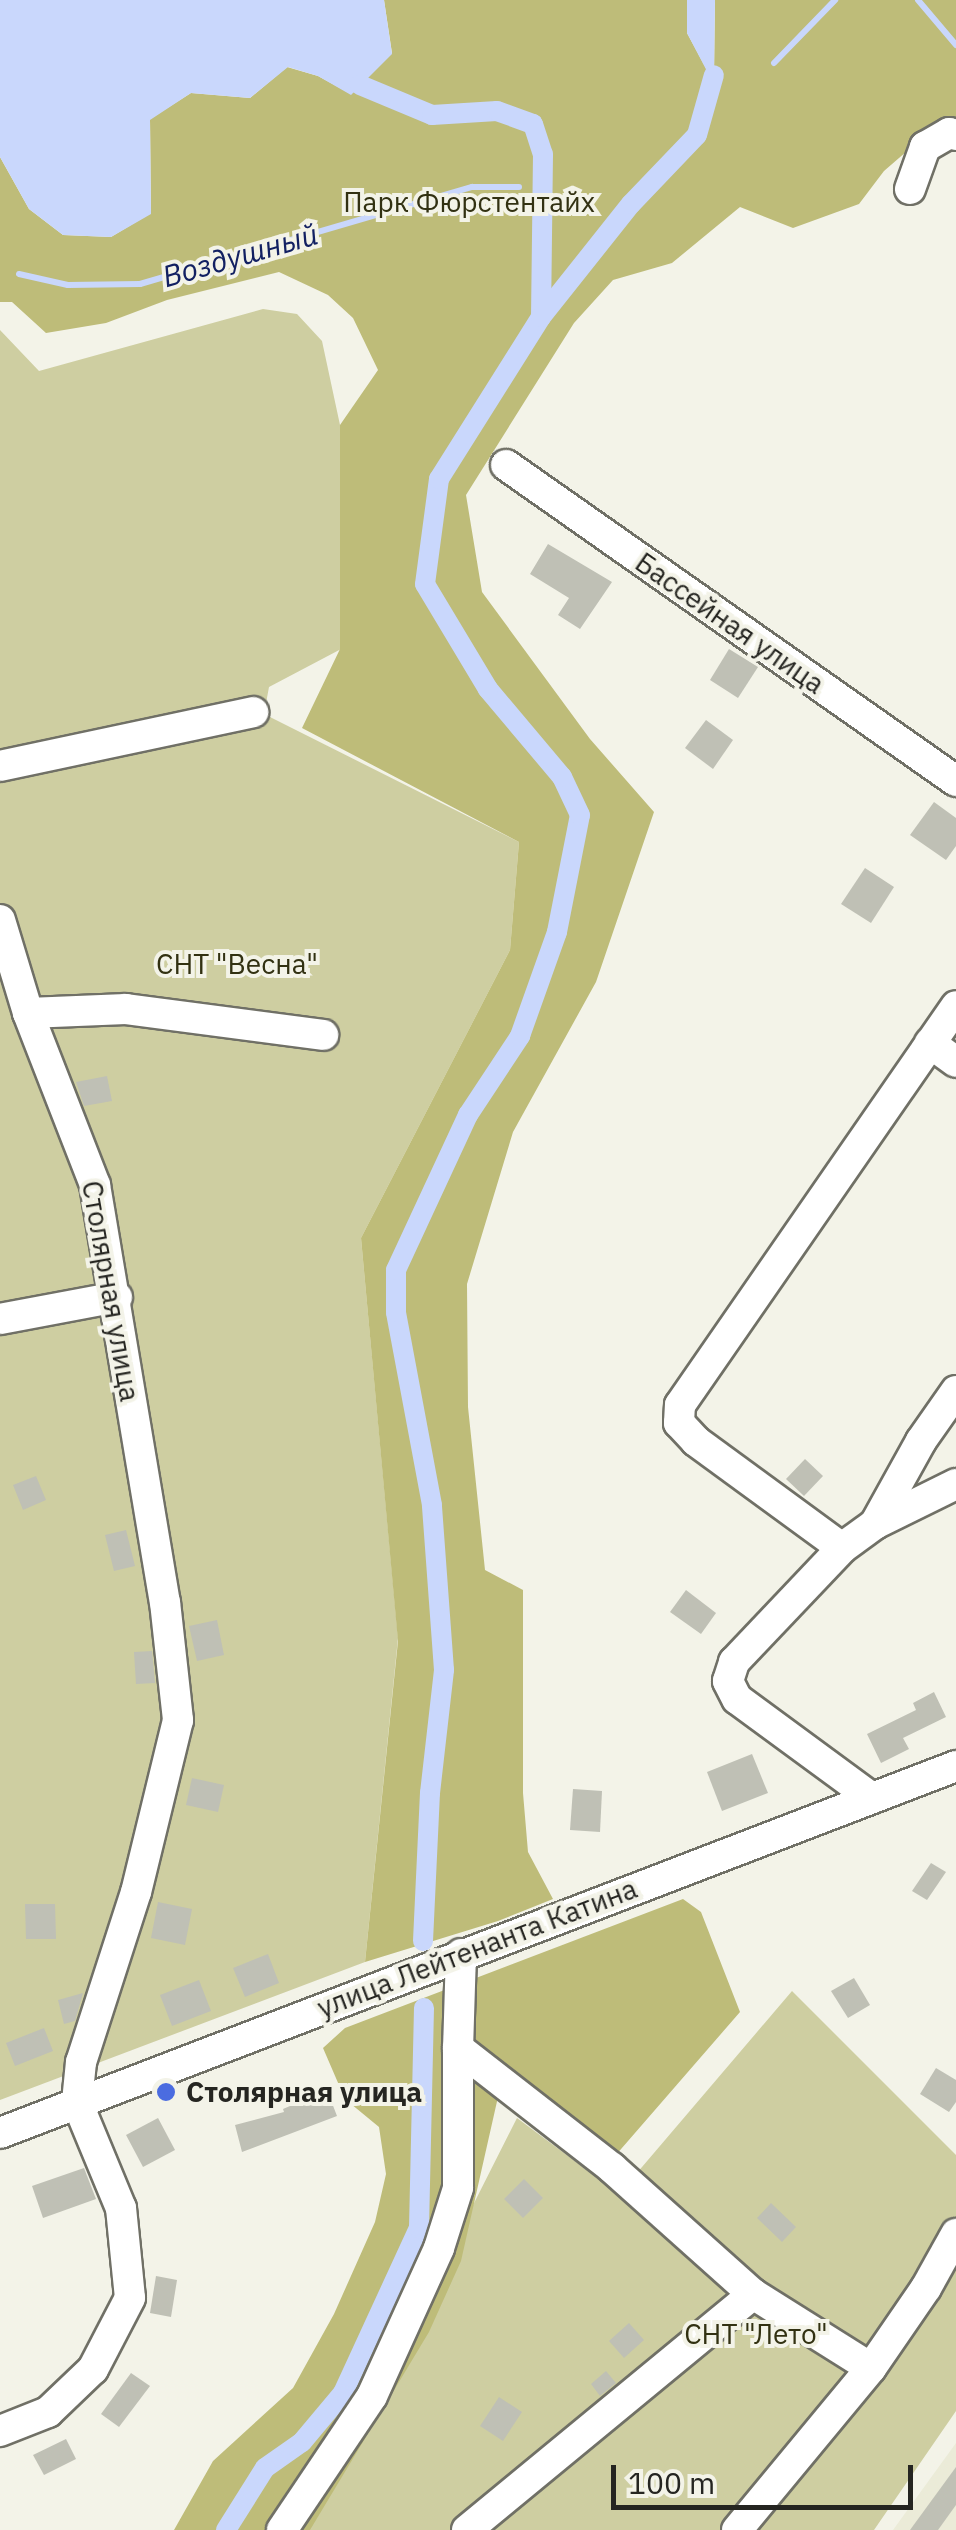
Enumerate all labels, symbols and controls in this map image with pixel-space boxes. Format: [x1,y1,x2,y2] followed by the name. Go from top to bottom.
[343,185,595,219] park label: Парк Фюрстентайх
[158,216,322,294] water label: Воздушный
[629,545,831,701] street label: Бассейная улица
[156,947,318,981] park label: СНТ "Весна"
[75,1178,147,1404] street label: Столярная улица
[312,1871,642,2025] street label: улица Лейтенанта Катина
[186,2075,422,2109] place label: Столярная улица
[155,2081,177,2103] marker: Столярная улица
[684,2317,828,2351] park label: СНТ "Лето"
[616,2445,918,2507] scale bar
[628,2463,715,2502] text: 100 m

